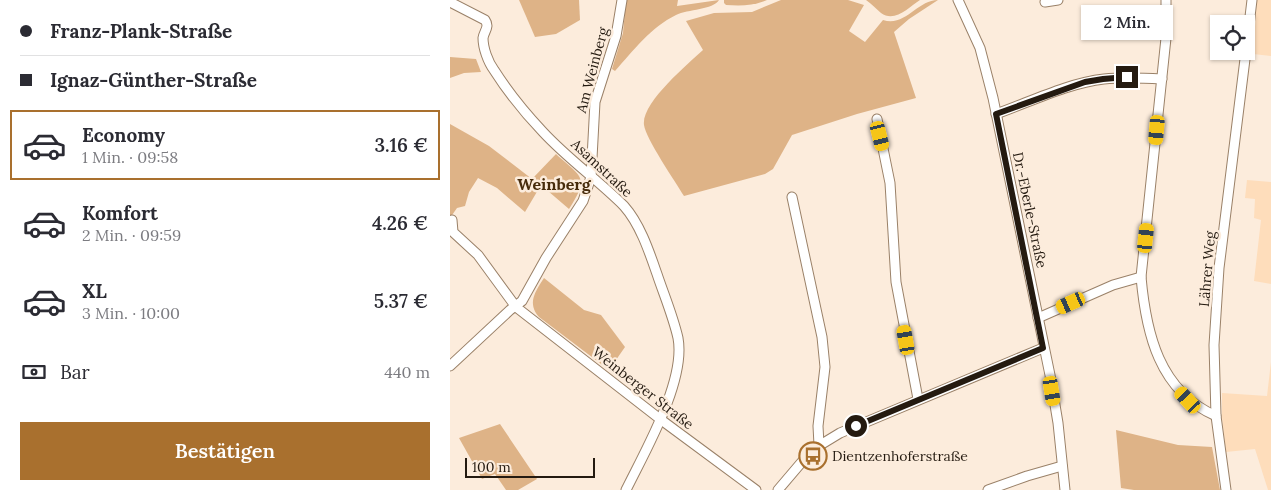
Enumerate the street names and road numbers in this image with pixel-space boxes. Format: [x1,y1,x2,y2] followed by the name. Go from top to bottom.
[572,25,612,116] street label: Am Weinberg
[567,134,637,201] street label: Asamstraße
[1009,150,1051,270] street label: Dr.-Eberle-Straße
[1195,230,1219,308] street label: Lährer Weg
[589,343,698,433] street label: Weinberger Straße

